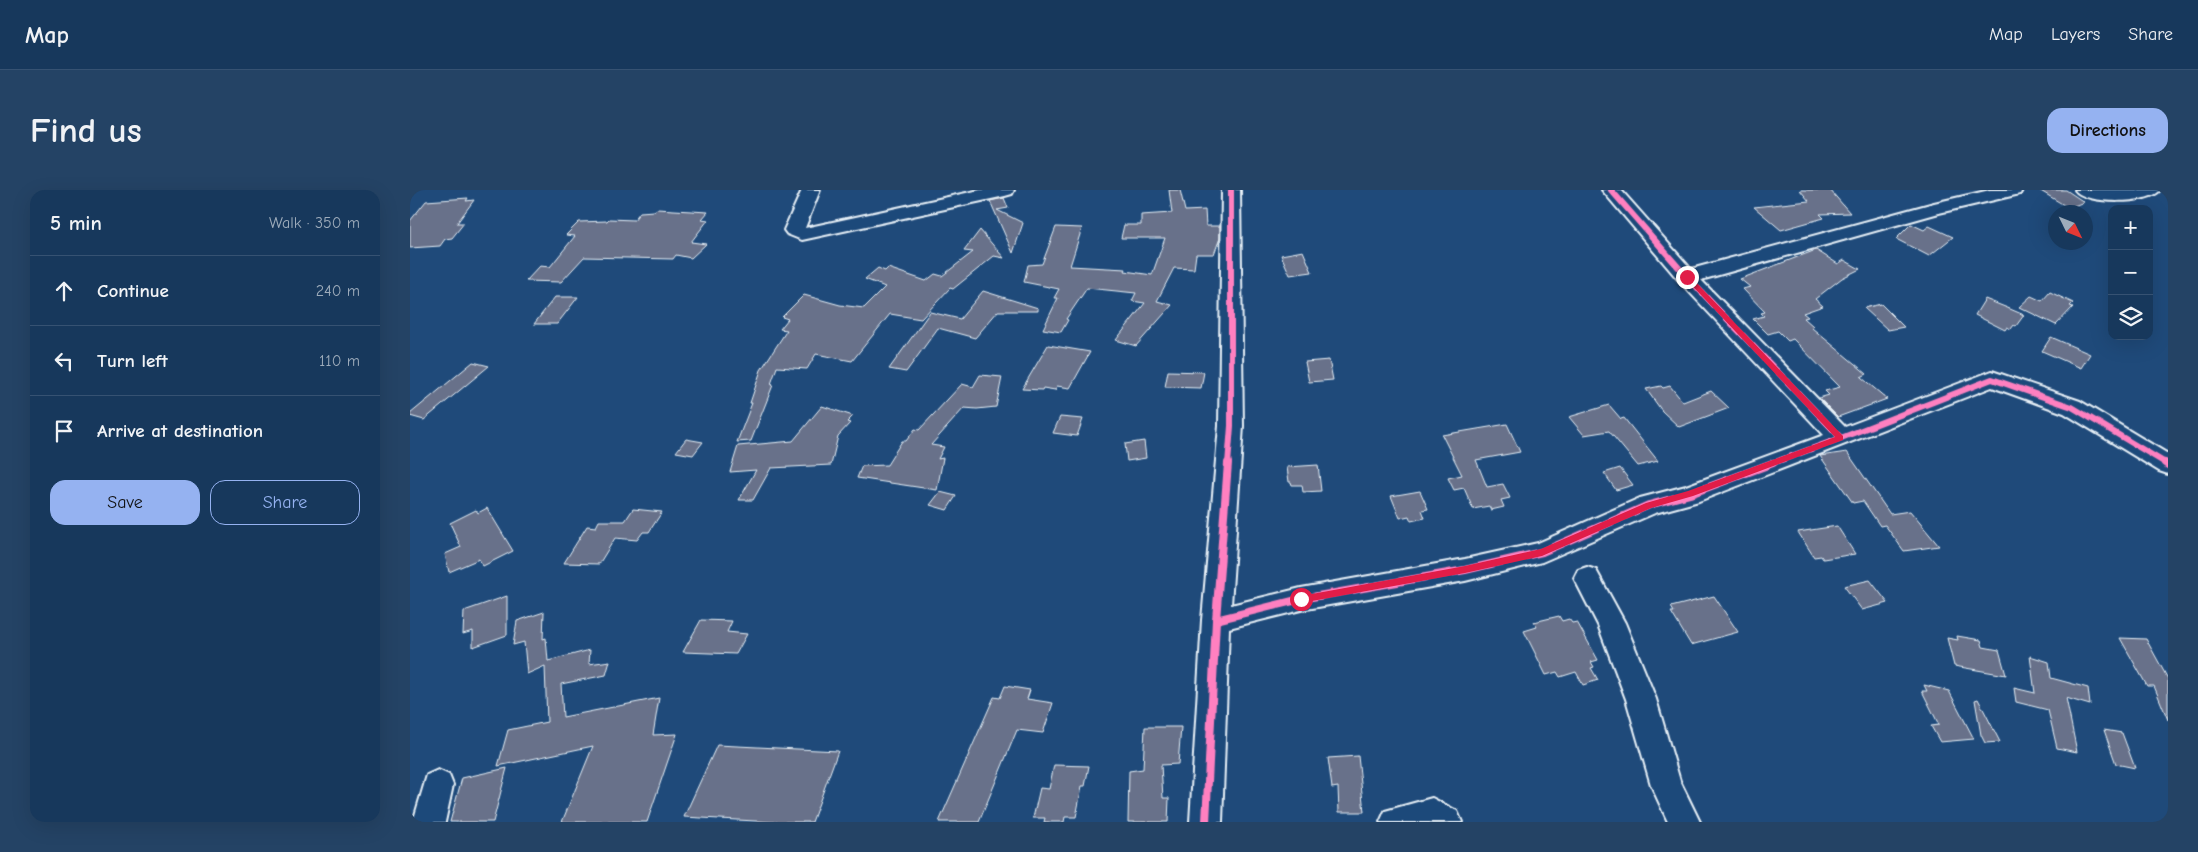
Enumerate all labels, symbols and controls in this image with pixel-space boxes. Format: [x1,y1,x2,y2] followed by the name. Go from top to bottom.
[25,21,69,49] text: Map
[1989,24,2023,45] text: Map
[2051,24,2100,45] text: Layers
[2128,24,2173,45] text: Share
[2047,108,2168,153] button: Directions
[30,110,142,151] text: Find us
[2048,205,2093,250] north arrow
[2108,205,2153,340] map controls
[2108,205,2153,250] button: +
[50,211,102,235] text: 5 min
[269,214,360,232] text: Walk · 350 m
[2108,250,2153,295] button: −
[1676,266,1699,289] route end
[50,277,78,305] icon: ahead
[97,280,169,302] text: Continue
[316,282,360,300] text: 240 m
[2108,295,2153,340] button: layers
[50,347,78,375] icon: left
[97,350,168,372] text: Turn left
[319,352,360,370] text: 110 m
[50,417,78,445] icon: arrive
[97,420,263,442] text: Arrive at destination
[50,480,200,525] button: Save
[210,480,360,525] button: Share
[1290,588,1313,611] route start

